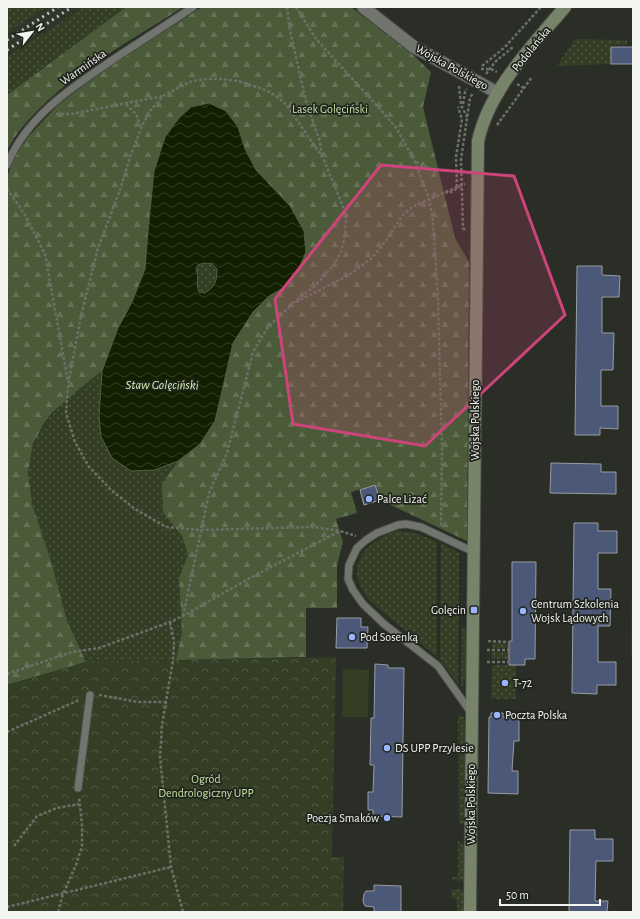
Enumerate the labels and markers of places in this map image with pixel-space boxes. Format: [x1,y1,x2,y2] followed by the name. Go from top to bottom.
[377,493,427,505] place label: Palce Lizać
[364,494,374,504] marker: Palce Lizać
[531,598,619,625] place label: Centrum Szkolenia Wojsk Lądowych
[431,604,466,616] place label: Golęcin
[469,605,479,615] marker: Golęcin
[518,606,528,616] marker: Centrum Szkolenia Wojsk Lądowych
[360,631,419,643] place label: Pod Sosenką
[347,632,357,642] marker: Pod Sosenką
[513,677,533,689] place label: T-72
[500,678,510,688] marker: T-72
[505,709,568,721] place label: Poczta Polska
[492,710,502,720] marker: Poczta Polska
[395,742,474,755] place label: DS UPP Przylesie
[382,743,392,753] marker: DS UPP Przylesie
[306,812,379,825] place label: Poezja Smaków
[382,813,392,823] marker: Poezja Smaków

